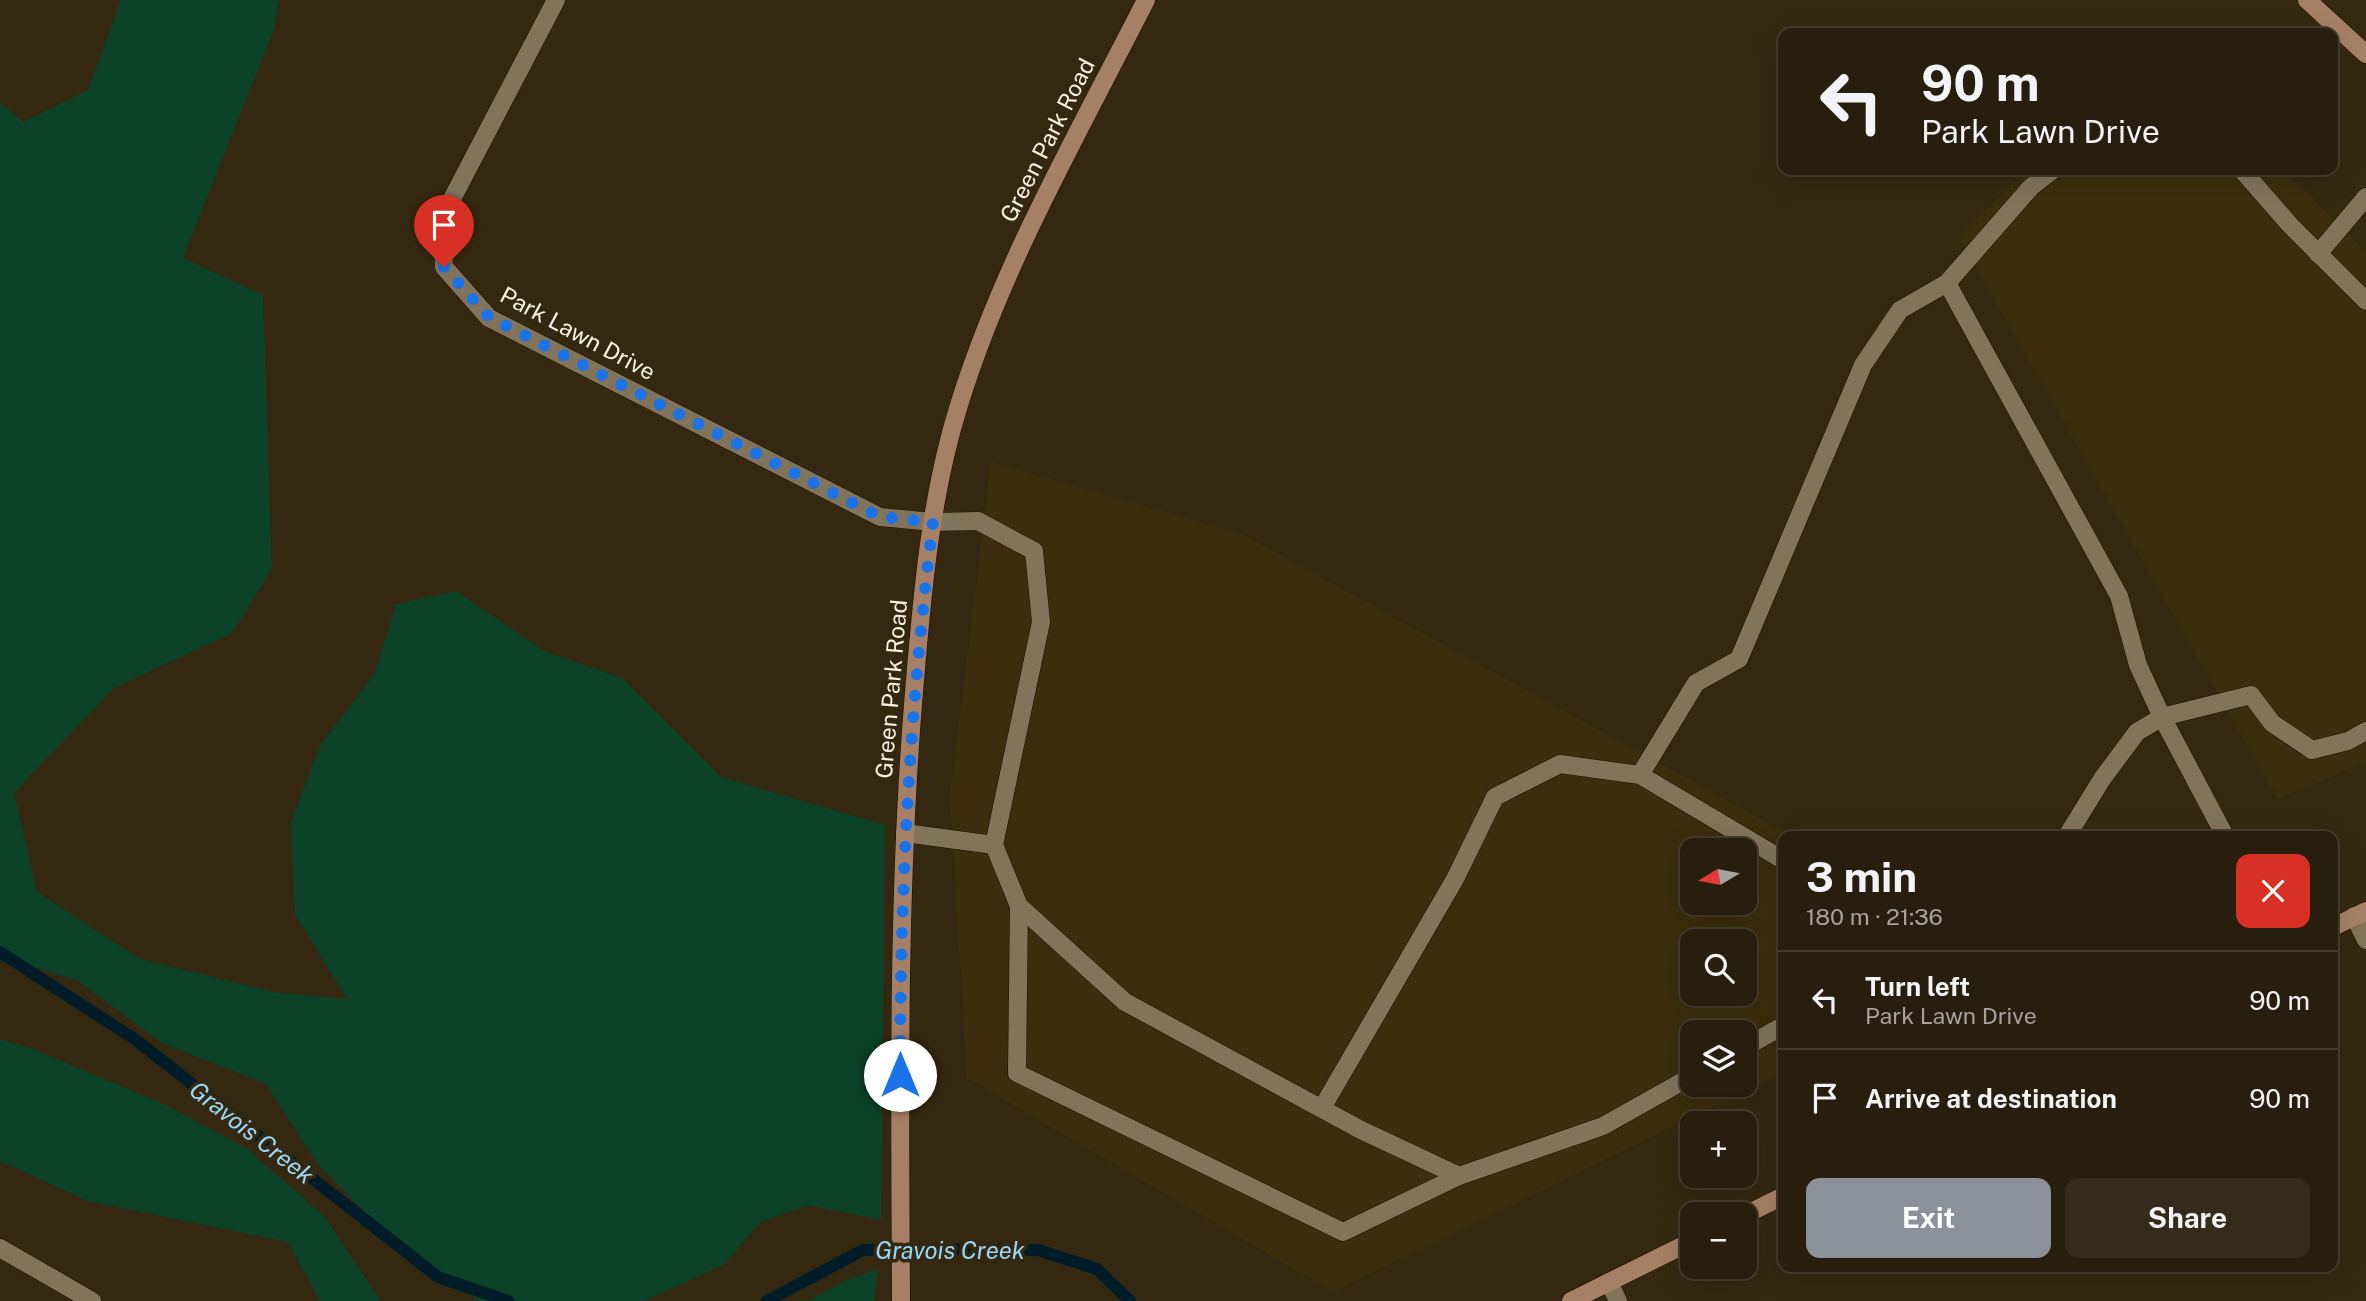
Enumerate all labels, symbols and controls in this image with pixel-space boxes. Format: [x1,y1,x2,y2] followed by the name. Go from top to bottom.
[994,54,1100,226] street label: Green Park Road
[1921,54,2040,112] text: 90 m
[1806,56,1897,147] icon: left
[1921,113,2160,150] text: Park Lawn Drive
[414,195,474,267] pin
[425,206,463,244] icon: arrive
[496,281,660,385] street label: Park Lawn Drive
[870,598,912,780] street label: Green Park Road
[1680,838,1757,915] north arrow
[1680,838,1757,1279] map controls
[1806,852,1917,901] text: 3 min
[2236,854,2310,928] button: close
[1806,903,1943,930] text: 180 m · 21:36
[1680,929,1757,1006] button: search
[1865,971,1970,1002] text: Turn left
[1806,981,1844,1019] icon: left
[2249,985,2310,1016] text: 90 m
[1865,1002,2037,1029] text: Park Lawn Drive
[1680,1020,1757,1097] button: layers
[863,1038,937,1112] position arrow
[184,1075,320,1189] water label: Gravois Creek
[1806,1079,1844,1117] icon: arrive
[1865,1083,2117,1114] text: Arrive at destination
[2249,1083,2310,1114] text: 90 m
[1680,1111,1757,1188] button: +
[1806,1178,2051,1258] button: Exit
[2065,1178,2310,1258] button: Share
[1680,1202,1757,1279] button: −
[875,1236,1025,1264] water label: Gravois Creek

